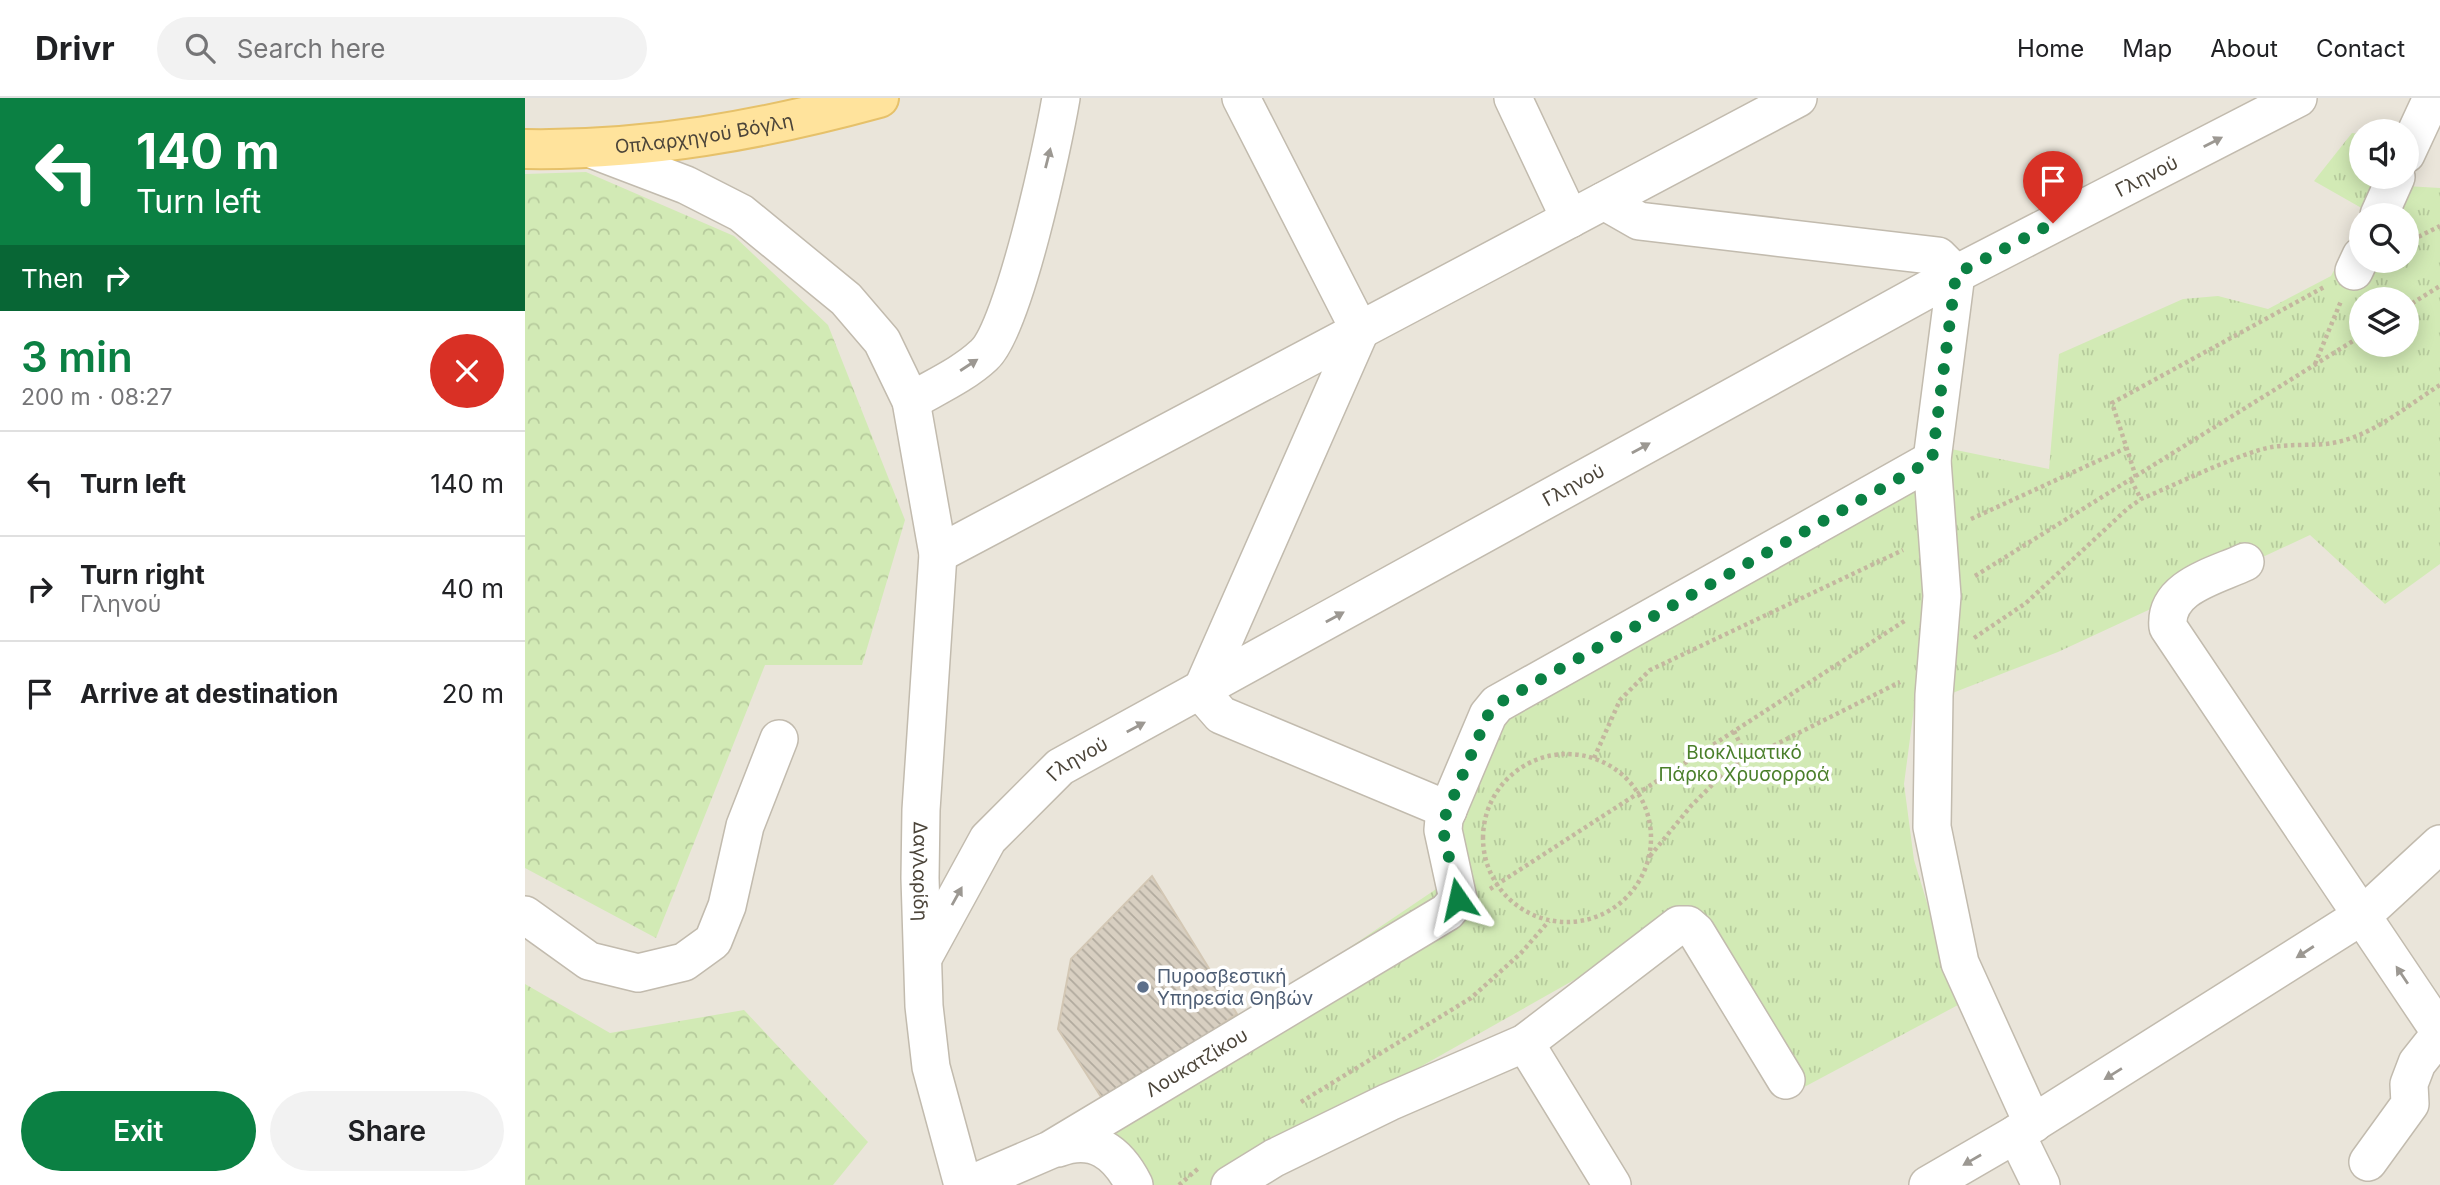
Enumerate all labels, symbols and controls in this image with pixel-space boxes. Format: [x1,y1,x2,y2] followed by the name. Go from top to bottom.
[157,17,647,80] search box
[35,28,115,68] text: Drivr
[181,29,219,67] icon: search
[237,33,385,64] text: Search here
[2017,34,2084,63] text: Home
[2122,34,2172,63] text: Map
[2210,34,2278,63] text: About
[2316,34,2405,63] text: Contact
[614,109,795,158] street label: Οπλαρχηγού Βόγλη
[2349,119,2419,357] map controls
[2349,119,2419,189] button: sound
[136,122,280,181] text: 140 m
[21,126,112,217] icon: left
[2203,136,2223,148] one-way arrow
[1043,146,1054,168] one-way arrow
[2023,151,2083,223] pin
[2111,151,2182,202] street label: Γληνού
[2034,162,2072,200] icon: arrive
[136,182,261,221] text: Turn left
[2349,203,2419,273] button: search
[98,259,136,297] icon: right
[21,263,84,294] text: Then
[2349,287,2419,357] button: layers
[21,331,133,382] text: 3 min
[430,334,504,408] button: close
[960,358,978,372] one-way arrow
[21,383,173,411] text: 200 m · 08:27
[1631,442,1651,454] one-way arrow
[1538,459,1608,511] street label: Γληνού
[21,465,59,503] icon: left
[80,468,186,499] text: Turn left
[430,468,504,499] text: 140 m
[80,559,205,590] text: Turn right
[21,570,59,608] icon: right
[441,573,504,604] text: 40 m
[80,590,161,618] text: Γληνού
[1325,611,1345,623] one-way arrow
[21,675,59,713] icon: arrive
[80,678,339,709] text: Arrive at destination
[442,678,504,709] text: 20 m
[1126,721,1145,733] one-way arrow
[1042,732,1112,786] street label: Γληνού
[1658,741,1830,786] park label: Βιοκλιματικό Πάρκο Χρυσορροά
[908,821,932,921] street label: Δαγλαρίδη
[1421,862,1495,936] position arrow
[951,886,963,905] one-way arrow
[2296,945,2314,959] one-way arrow
[1157,965,1313,1010] place label: Πυροσβεστική Υπηρεσία Θηβών
[2395,966,2409,984] one-way arrow
[1135,979,1151,995] marker: Πυροσβεστική Υπηρεσία Θηβών
[1142,1023,1252,1102] street label: Λουκατζίκου
[2103,1067,2123,1080] one-way arrow
[21,1091,256,1171] button: Exit
[270,1091,504,1171] button: Share
[1962,1154,1982,1166] one-way arrow

